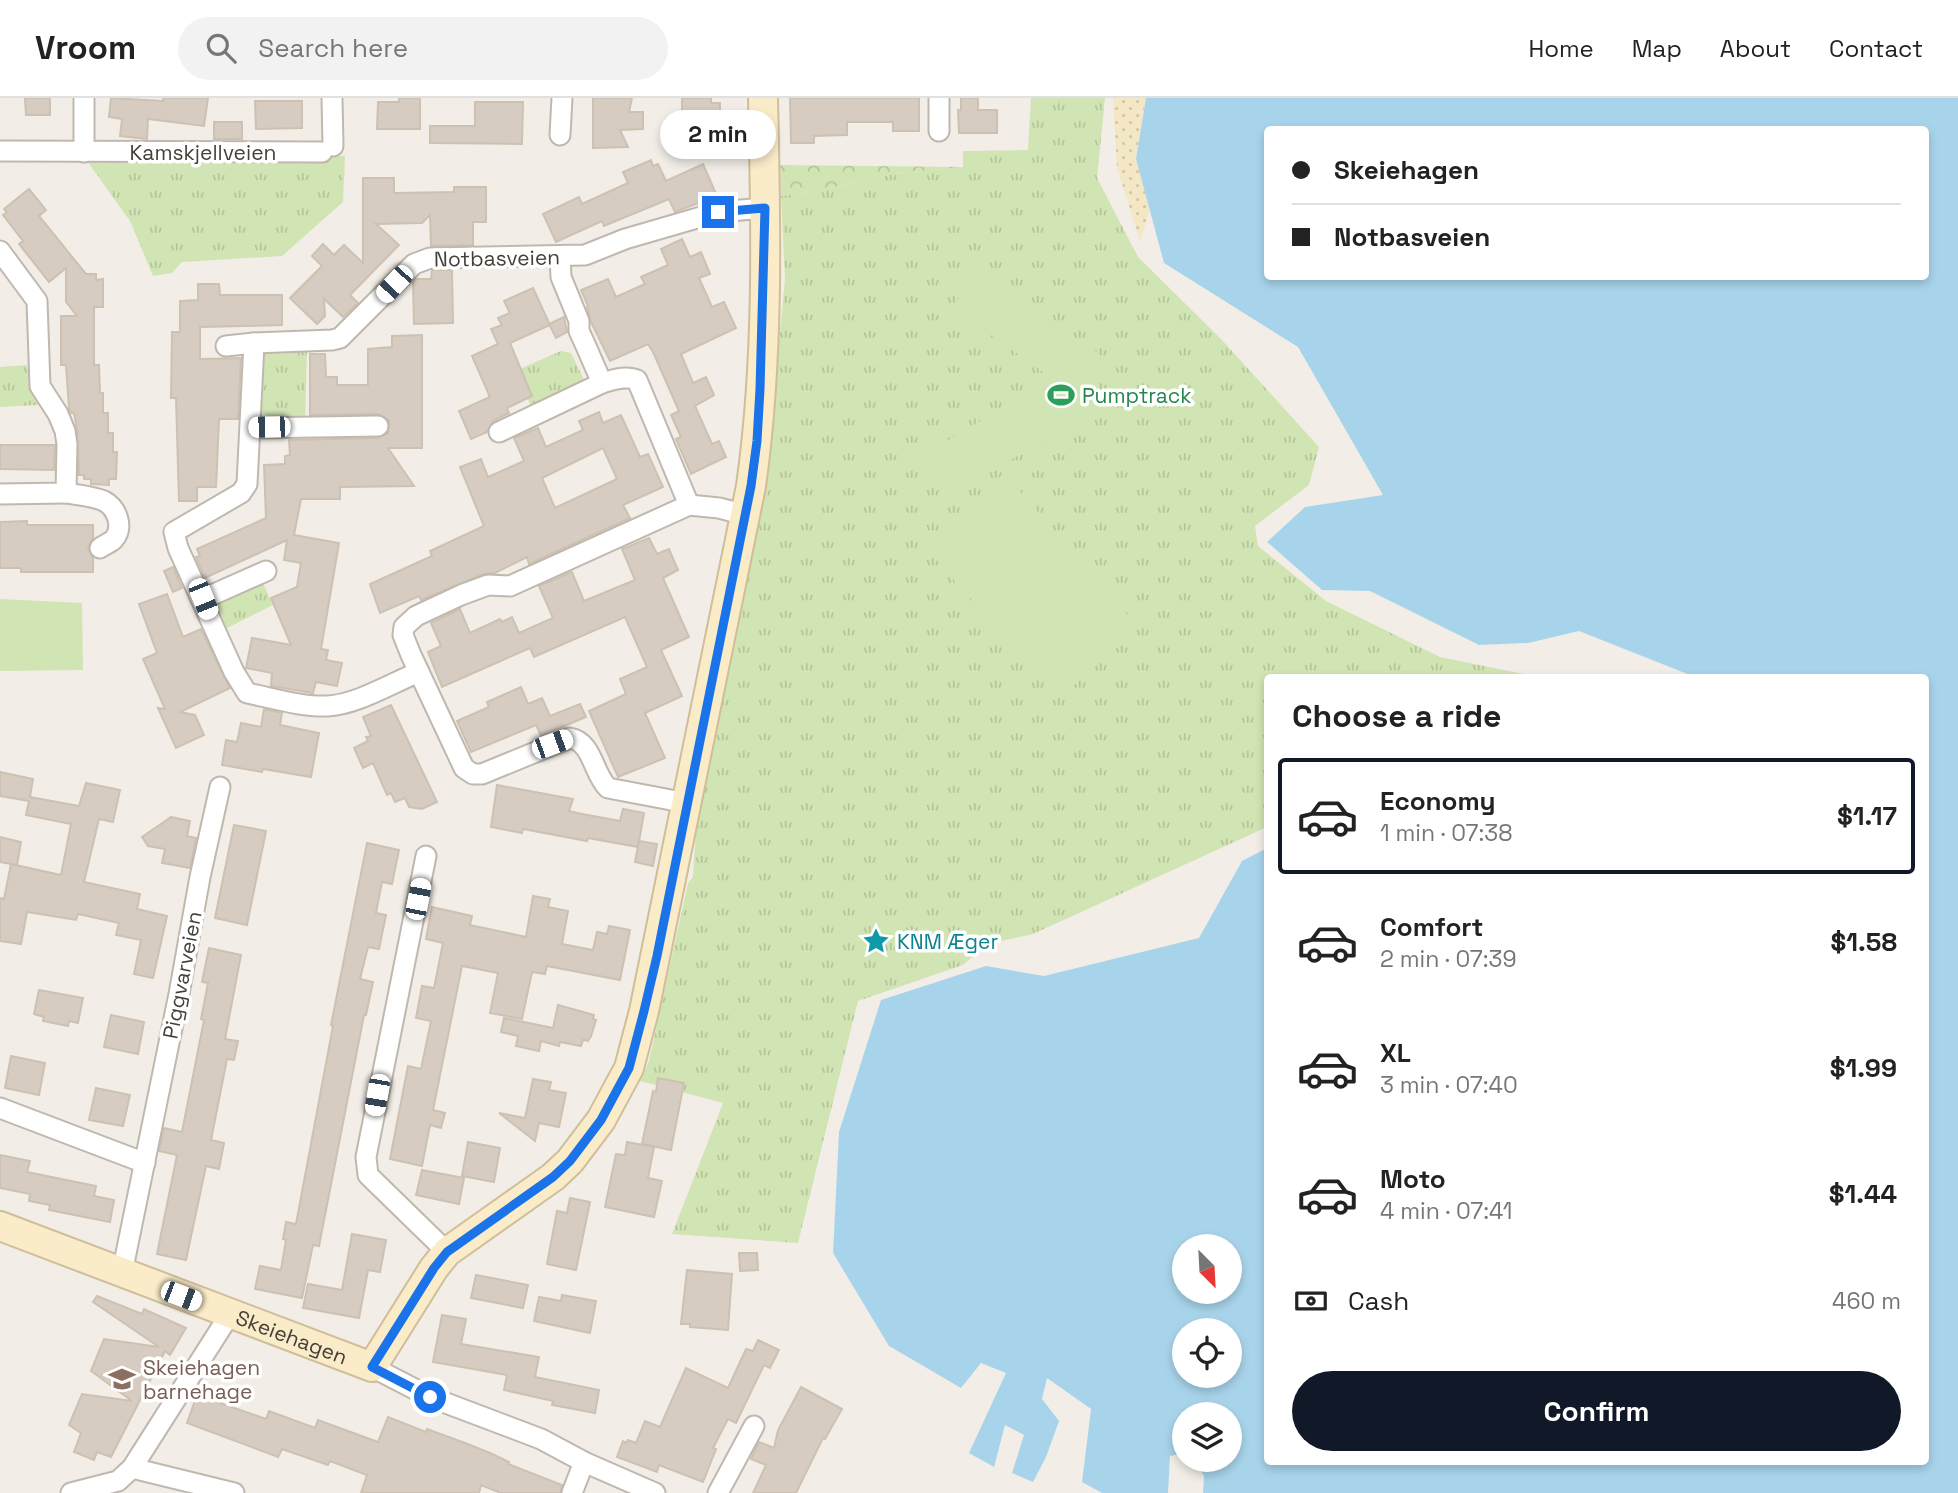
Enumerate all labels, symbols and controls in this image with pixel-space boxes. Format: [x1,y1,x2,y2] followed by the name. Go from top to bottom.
[178,17,668,80] search box
[35,27,136,69] text: Vroom
[202,29,240,67] icon: search
[258,31,408,65] text: Search here
[1528,33,1594,64] text: Home
[1632,33,1682,64] text: Map
[1720,33,1791,64] text: About
[1829,33,1923,64] text: Contact
[660,110,776,159] callout: 2 min
[688,119,748,149] text: 2 min
[130,139,277,166] street label: Kamskjellveien
[1334,153,1479,187] text: Skeiehagen
[702,196,734,228] route end
[1334,220,1490,254] text: Notbasveien
[434,243,560,273] street label: Notbasveien
[372,261,417,307] car
[1046,380,1076,410] sports icon: Pumptrack
[1082,382,1192,409] place label: Pumptrack
[248,416,291,438] car
[186,576,221,622] car
[1292,696,1502,736] text: Choose a ride
[529,727,576,761] car
[1380,784,1496,818] text: Economy
[1296,785,1359,848] icon: car
[1837,799,1897,833] text: $1.17
[1380,818,1513,848] text: 1 min · 07:38
[404,876,433,922] car
[156,909,208,1041] street label: Piggvarveien
[1380,910,1483,944] text: Comfort
[1296,911,1359,974] icon: car
[1831,925,1897,959] text: $1.58
[861,926,891,956] place icon: KNM Æger
[897,928,998,955] place label: KNM Æger
[1380,944,1517,974] text: 2 min · 07:39
[1380,1036,1411,1070] text: XL
[1296,1037,1359,1100] icon: car
[1830,1051,1897,1085] text: $1.99
[1380,1070,1518,1100] text: 3 min · 07:40
[364,1072,391,1118] car
[1380,1162,1446,1196] text: Moto
[1296,1163,1359,1226] icon: car
[1829,1177,1897,1211] text: $1.44
[1380,1196,1512,1226] text: 4 min · 07:41
[1172,1234,1242,1304] north arrow
[1172,1234,1242,1472] map controls
[158,1279,205,1313] car
[1292,1282,1330,1320] icon: cash
[1348,1284,1409,1318] text: Cash
[1832,1286,1901,1316] text: 460 m
[232,1303,351,1370] street label: Skeiehagen
[1172,1318,1242,1388] button: locate
[143,1354,260,1405] place label: Skeiehagen barnehage
[107,1364,137,1394] school or university icon: Skeiehagen barnehage
[1292,1371,1901,1451] button: Confirm
[414,1381,446,1413] route start
[1172,1402,1242,1472] button: layers

